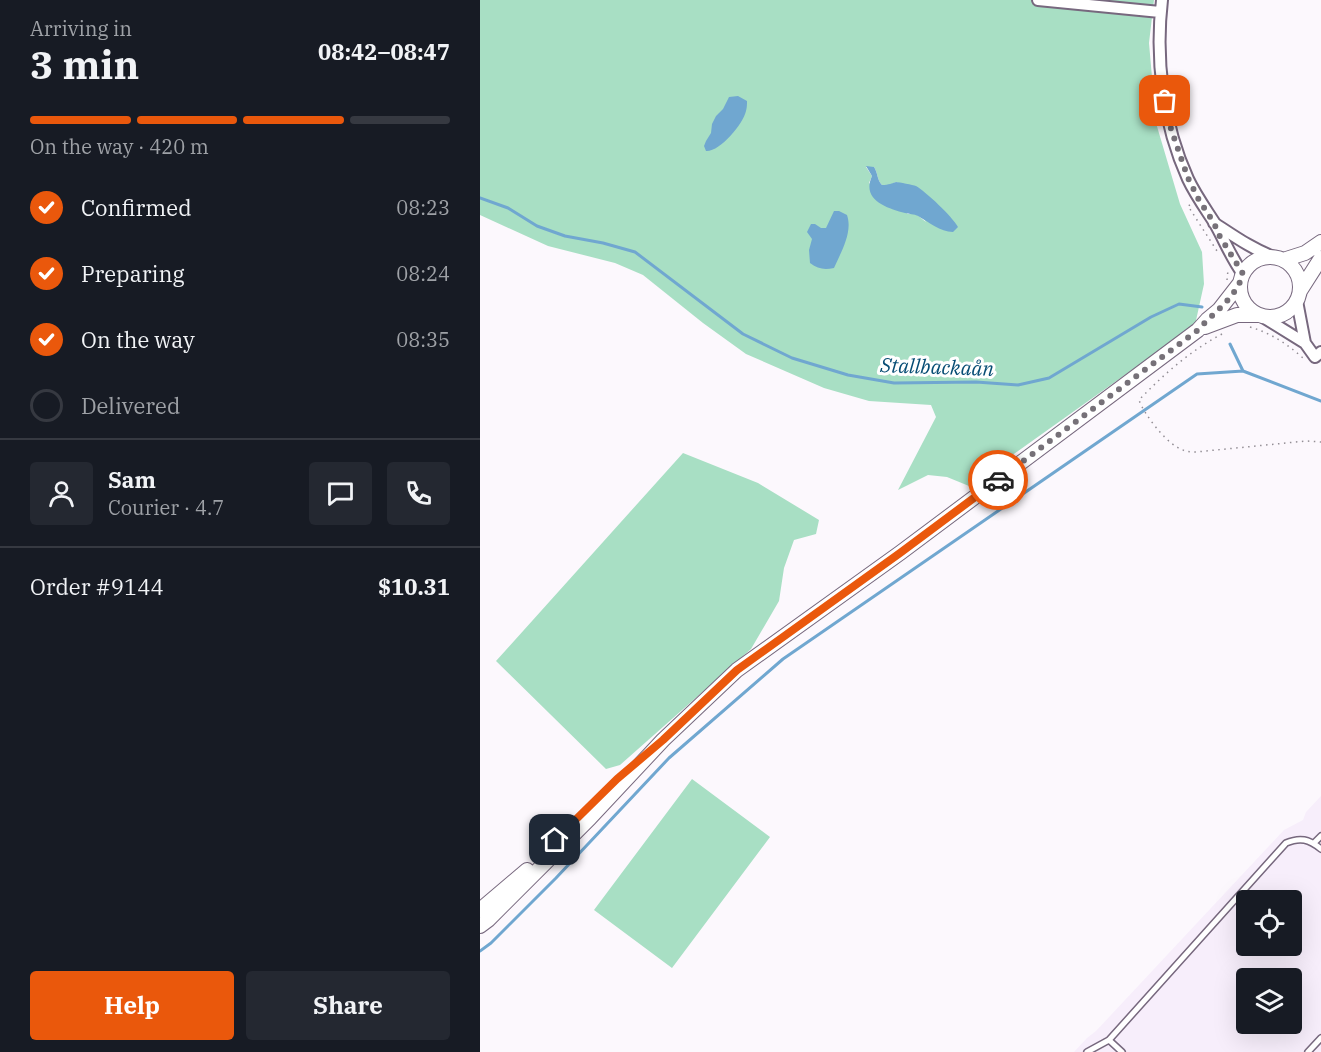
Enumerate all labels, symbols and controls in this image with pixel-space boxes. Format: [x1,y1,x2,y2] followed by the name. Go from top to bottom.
[30,15,132,42] text: Arriving in
[318,37,450,66] text: 08:42–08:47
[30,39,139,90] text: 3 min
[1139,75,1190,126] pin
[1148,84,1181,117] icon: bag
[30,133,209,160] text: On the way · 420 m
[30,191,63,224] icon: check
[81,193,192,222] text: Confirmed
[396,194,450,221] text: 08:23
[30,257,63,290] icon: check
[81,259,185,288] text: Preparing
[396,260,450,287] text: 08:24
[30,323,63,356] icon: check
[81,325,195,354] text: On the way
[396,326,450,353] text: 08:35
[879,351,995,382] water label: Stallbackaån
[81,391,180,420] text: Delivered
[968,450,1028,510] courier
[30,462,93,525] button: person
[309,462,372,525] button: chat
[387,462,450,525] button: phone
[982,464,1015,497] icon: car
[108,465,156,494] text: Sam
[108,494,224,521] text: Courier · 4.7
[30,572,164,601] text: Order #9144
[378,572,450,601] text: $10.31
[529,814,580,865] pin
[538,823,571,856] icon: home
[1236,890,1302,1034] map controls
[1236,890,1302,956] button: locate
[1236,968,1302,1034] button: layers
[30,971,234,1040] button: Help
[246,971,450,1040] button: Share

